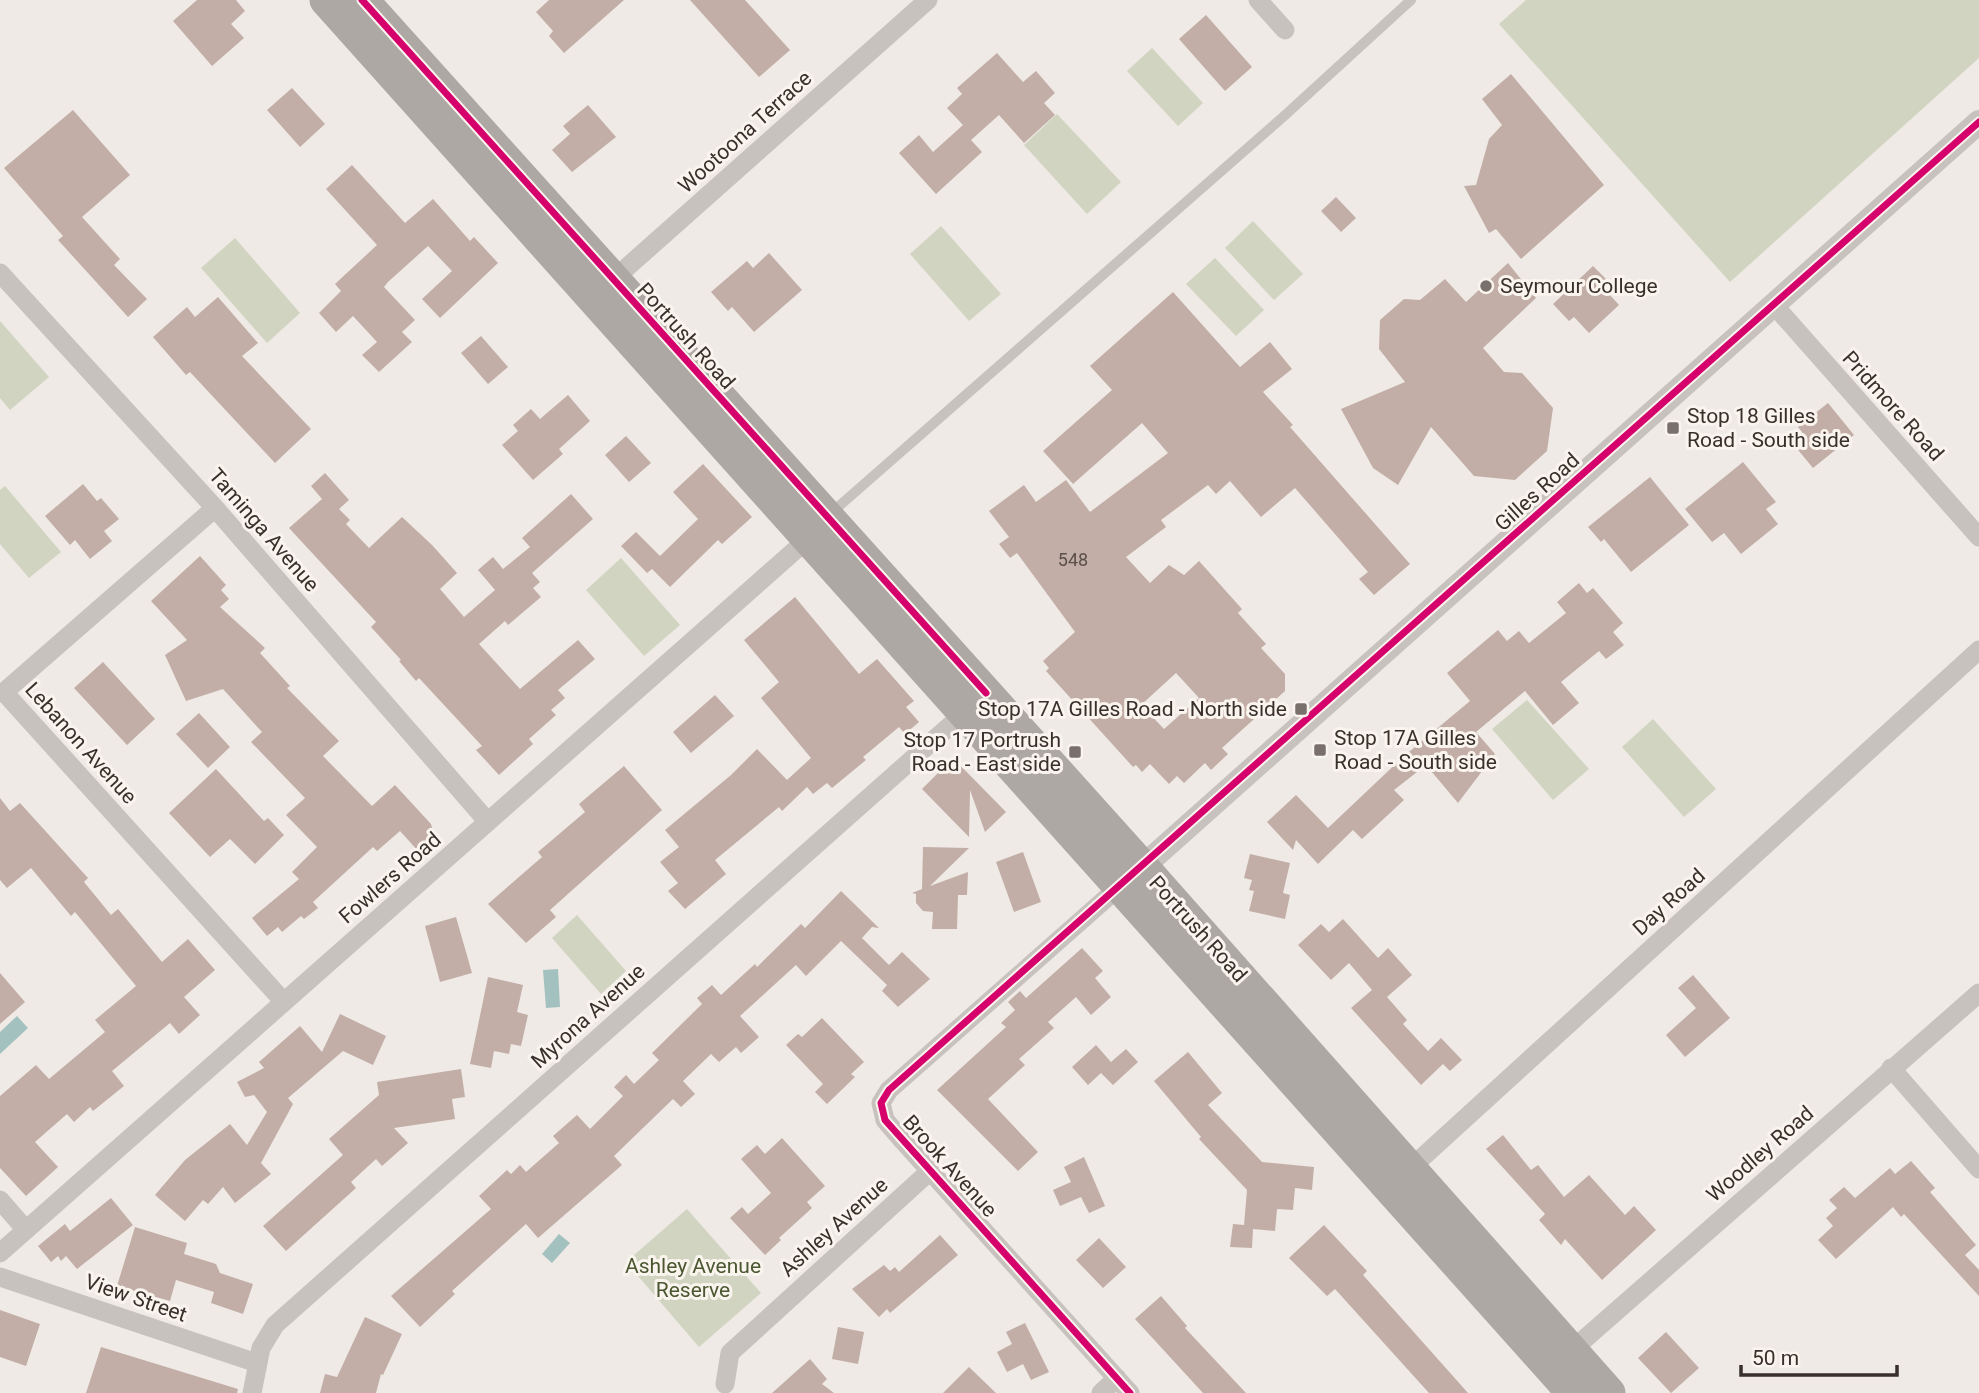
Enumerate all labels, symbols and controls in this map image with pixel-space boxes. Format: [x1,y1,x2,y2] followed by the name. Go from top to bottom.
[674,66,816,198] street label: Wootoona Terrace
[1500,274,1658,298] place label: Seymour College
[632,278,740,394] street label: Portrush Road
[1478,278,1494,294] marker: Seymour College
[1838,346,1948,466] street label: Pridmore Road
[1687,404,1850,452] place label: Stop 18 Gilles Road - South side
[1665,420,1681,436] marker: Stop 18 Gilles Road - South side
[1490,448,1584,536] street label: Gilles Road
[204,464,324,596] street label: Taminga Avenue
[1058,549,1088,570] house number: 548
[20,677,142,809] street label: Lebanon Avenue
[978,697,1287,721] place label: Stop 17A Gilles Road - North side
[1293,701,1309,717] marker: Stop 17A Gilles Road - North side
[1334,726,1497,774] place label: Stop 17A Gilles Road - South side
[903,728,1061,776] place label: Stop 17 Portrush Road - East side
[1312,742,1328,758] marker: Stop 17A Gilles Road - South side
[1067,744,1083,760] marker: Stop 17 Portrush Road - East side
[334,827,446,929] street label: Fowlers Road
[1628,864,1710,940] street label: Day Road
[1144,871,1252,987] street label: Portrush Road
[526,959,650,1073] street label: Myrona Avenue
[1702,1101,1818,1207] street label: Woodley Road
[898,1110,1002,1222] street label: Brook Avenue
[775,1173,893,1281] street label: Ashley Avenue
[625,1254,761,1302] park label: Ashley Avenue Reserve
[82,1269,190,1327] street label: View Street
[1741,1334,1897,1378] scale bar
[1752,1346,1799,1370] text: 50 m

